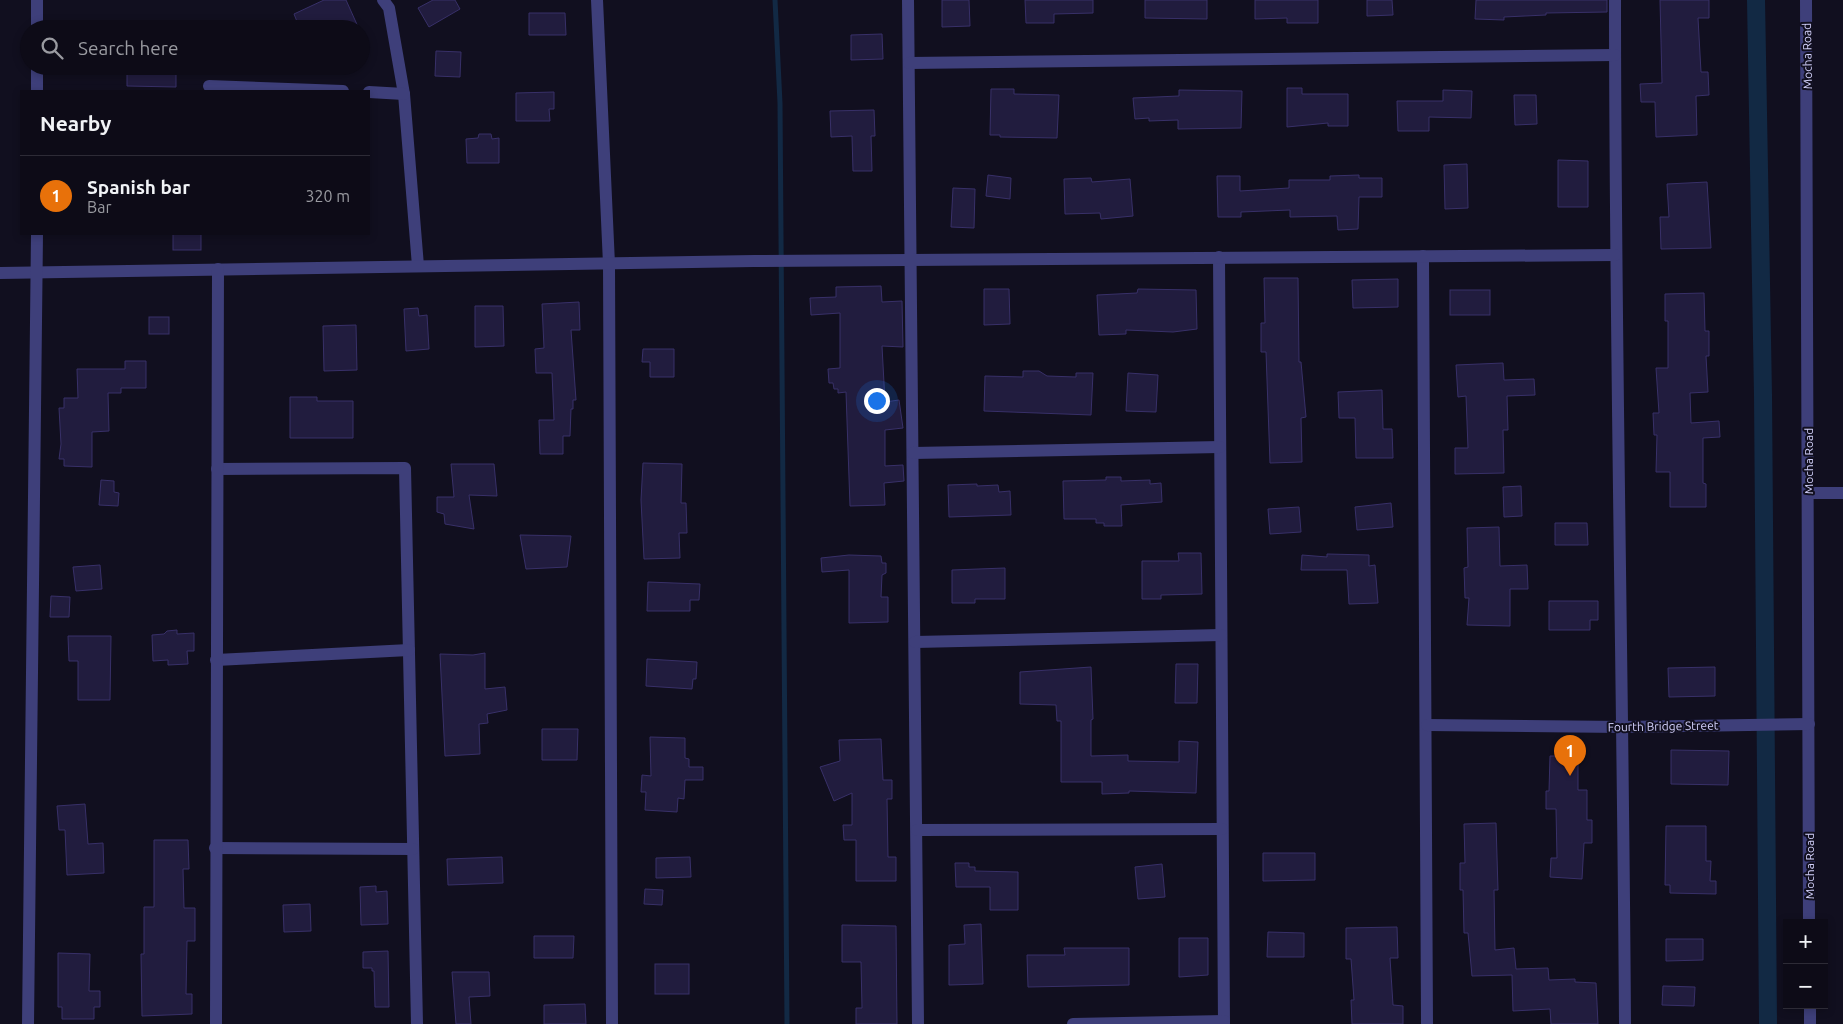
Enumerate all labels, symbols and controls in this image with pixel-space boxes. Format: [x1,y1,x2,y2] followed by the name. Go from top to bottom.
[20,20,370,75] search box
[1800,23,1814,89] street label: Mocha Road
[38,34,66,62] icon: search
[78,37,178,59] text: Search here
[40,111,111,135] text: Nearby
[87,176,190,198] text: Spanish bar
[51,187,61,205] text: 1
[305,187,350,205] text: 320 m
[87,198,111,216] text: Bar
[864,388,890,414] your location
[1802,428,1815,494] street label: Mocha Road
[1607,719,1719,733] street label: Fourth Bridge Street
[1554,735,1586,776] pin: 1
[1803,833,1816,899] street label: Mocha Road
[1783,919,1828,1009] map controls
[1783,919,1828,964] button: +
[1783,964,1828,1009] button: −

